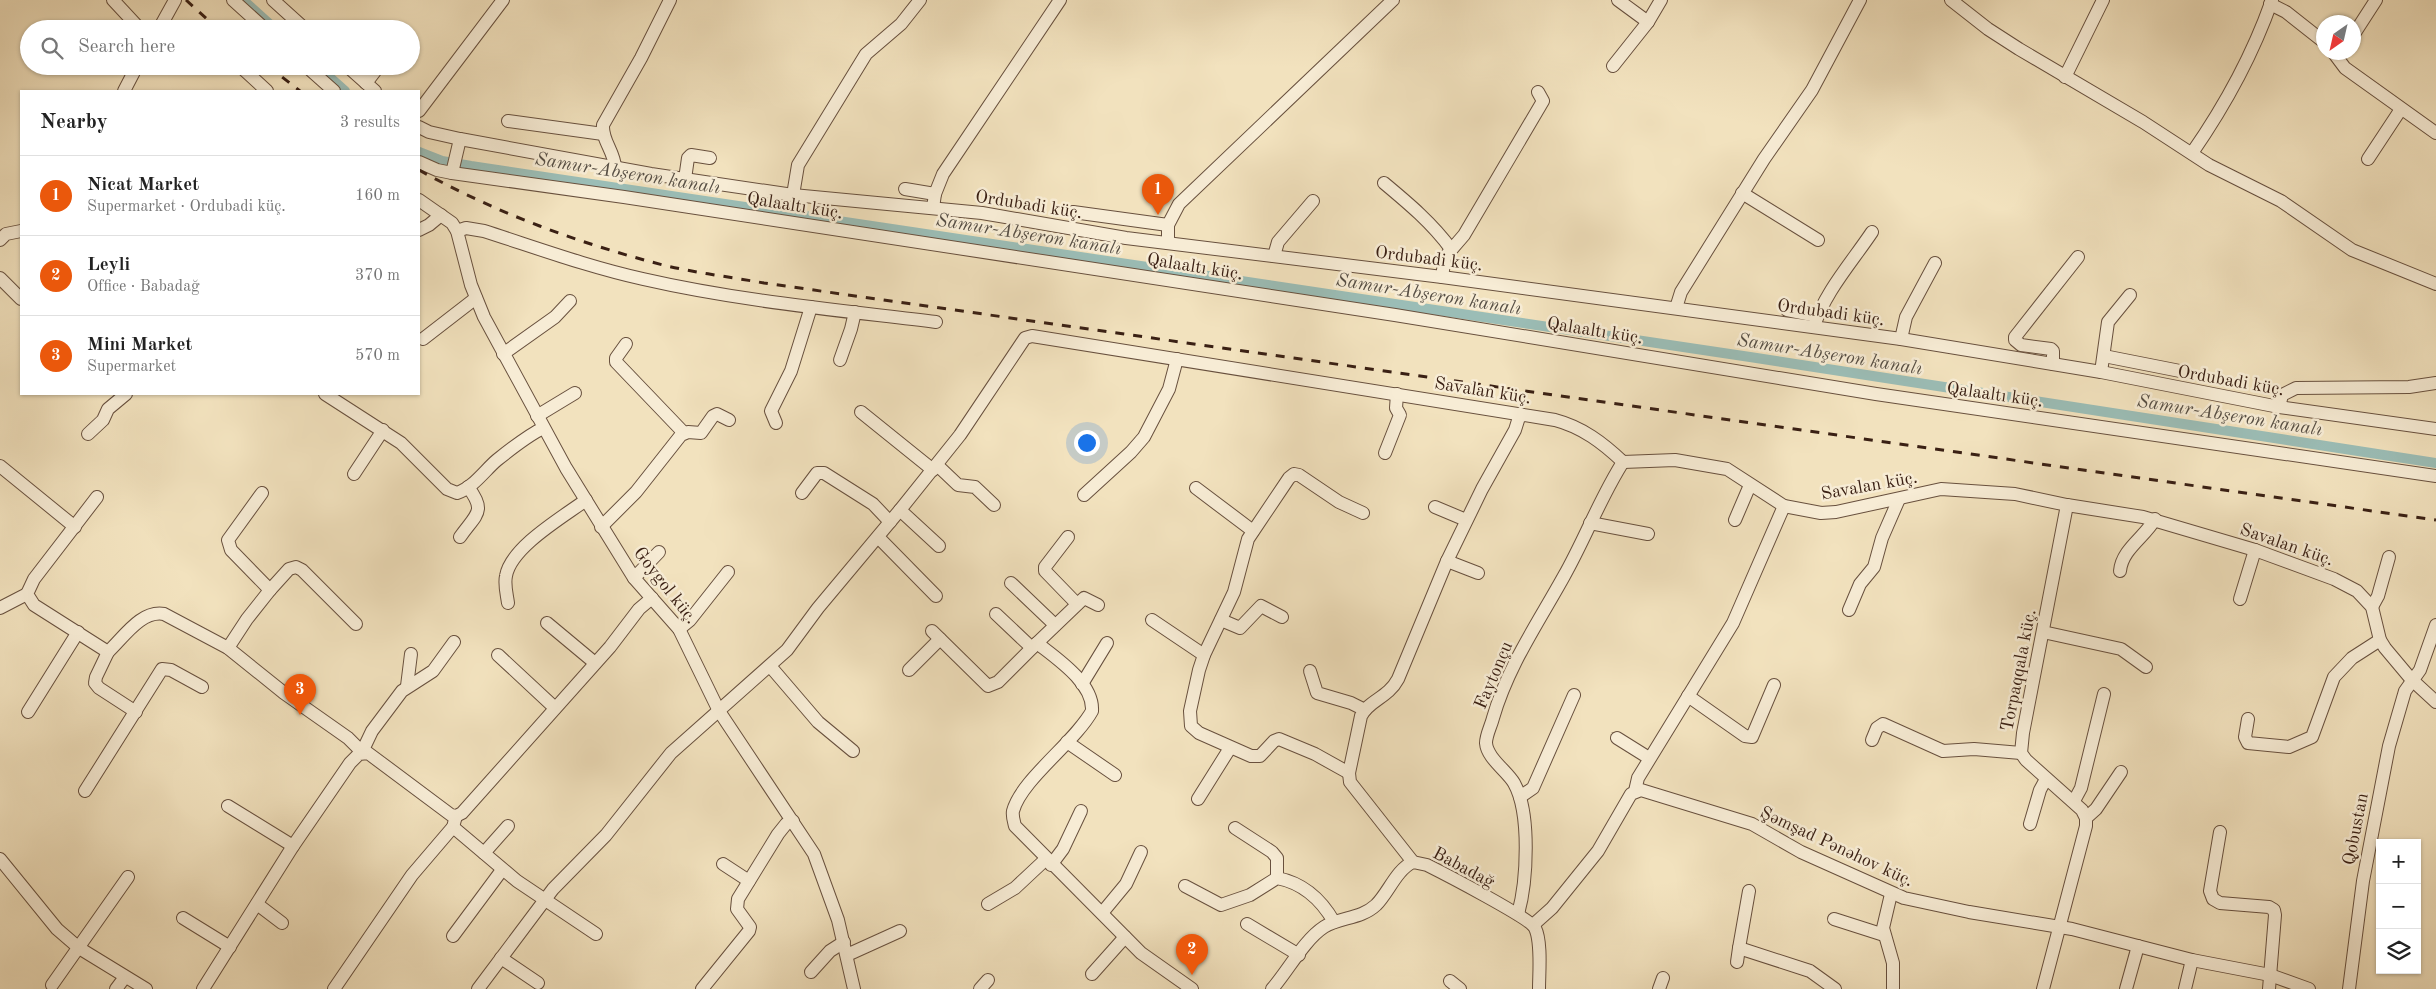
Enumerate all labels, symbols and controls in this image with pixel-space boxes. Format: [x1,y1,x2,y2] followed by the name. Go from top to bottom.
[2316,15,2361,60] north arrow
[20,20,420,75] search box
[38,34,66,62] icon: search
[78,38,175,57] text: Search here
[40,112,108,133] text: Nearby
[340,115,400,131] text: 3 results
[533,150,722,199] water label: Samur-Abşeron kanalı
[1142,174,1174,215] pin: 1
[87,176,199,195] text: Nicat Market
[51,188,61,204] text: 1
[355,188,400,204] text: 160 m
[974,188,1084,222] street label: Ordubadi küç.
[746,190,844,222] street label: Qalaaltı küç.
[87,199,286,215] text: Supermarket · Ordubadi küç.
[934,211,1123,260] water label: Samur-Abşeron kanalı
[1374,243,1484,275] street label: Ordubadi küç.
[1146,251,1244,283] street label: Qalaaltı küç.
[87,256,130,275] text: Leyli
[51,268,61,284] text: 2
[355,268,400,284] text: 370 m
[1334,271,1523,320] water label: Samur-Abşeron kanalı
[87,279,200,295] text: Office · Babadağ
[1776,297,1886,329] street label: Ordubadi küç.
[1546,315,1644,347] street label: Qalaaltı küç.
[1735,331,1924,380] water label: Samur-Abşeron kanalı
[87,336,192,355] text: Mini Market
[51,348,61,364] text: 3
[355,348,400,364] text: 570 m
[87,359,176,375] text: Supermarket
[2176,363,2286,399] street label: Ordubadi küç.
[1433,374,1533,408] street label: Savalan küç.
[1946,379,2044,411] street label: Qalaaltı küç.
[2135,392,2324,441] water label: Samur-Abşeron kanalı
[1074,430,1100,456] your location
[1819,469,1919,503] street label: Savalan küç.
[2238,521,2336,569] street label: Savalan küç.
[630,544,701,627] street label: Goygol küç.
[1998,608,2040,733] street label: Torpaqqala küç.
[1472,639,1516,712] street label: Faytonçu
[284,674,316,715] pin: 3
[2340,791,2372,867] street label: Qobustan
[1757,803,1916,890] street label: Şəmşad Pənəhov küç.
[2376,839,2421,974] map controls
[2376,839,2421,884] button: +
[1430,844,1498,892] street label: Babadağ
[2376,884,2421,929] button: −
[2376,929,2421,974] button: layers
[1176,934,1208,975] pin: 2

